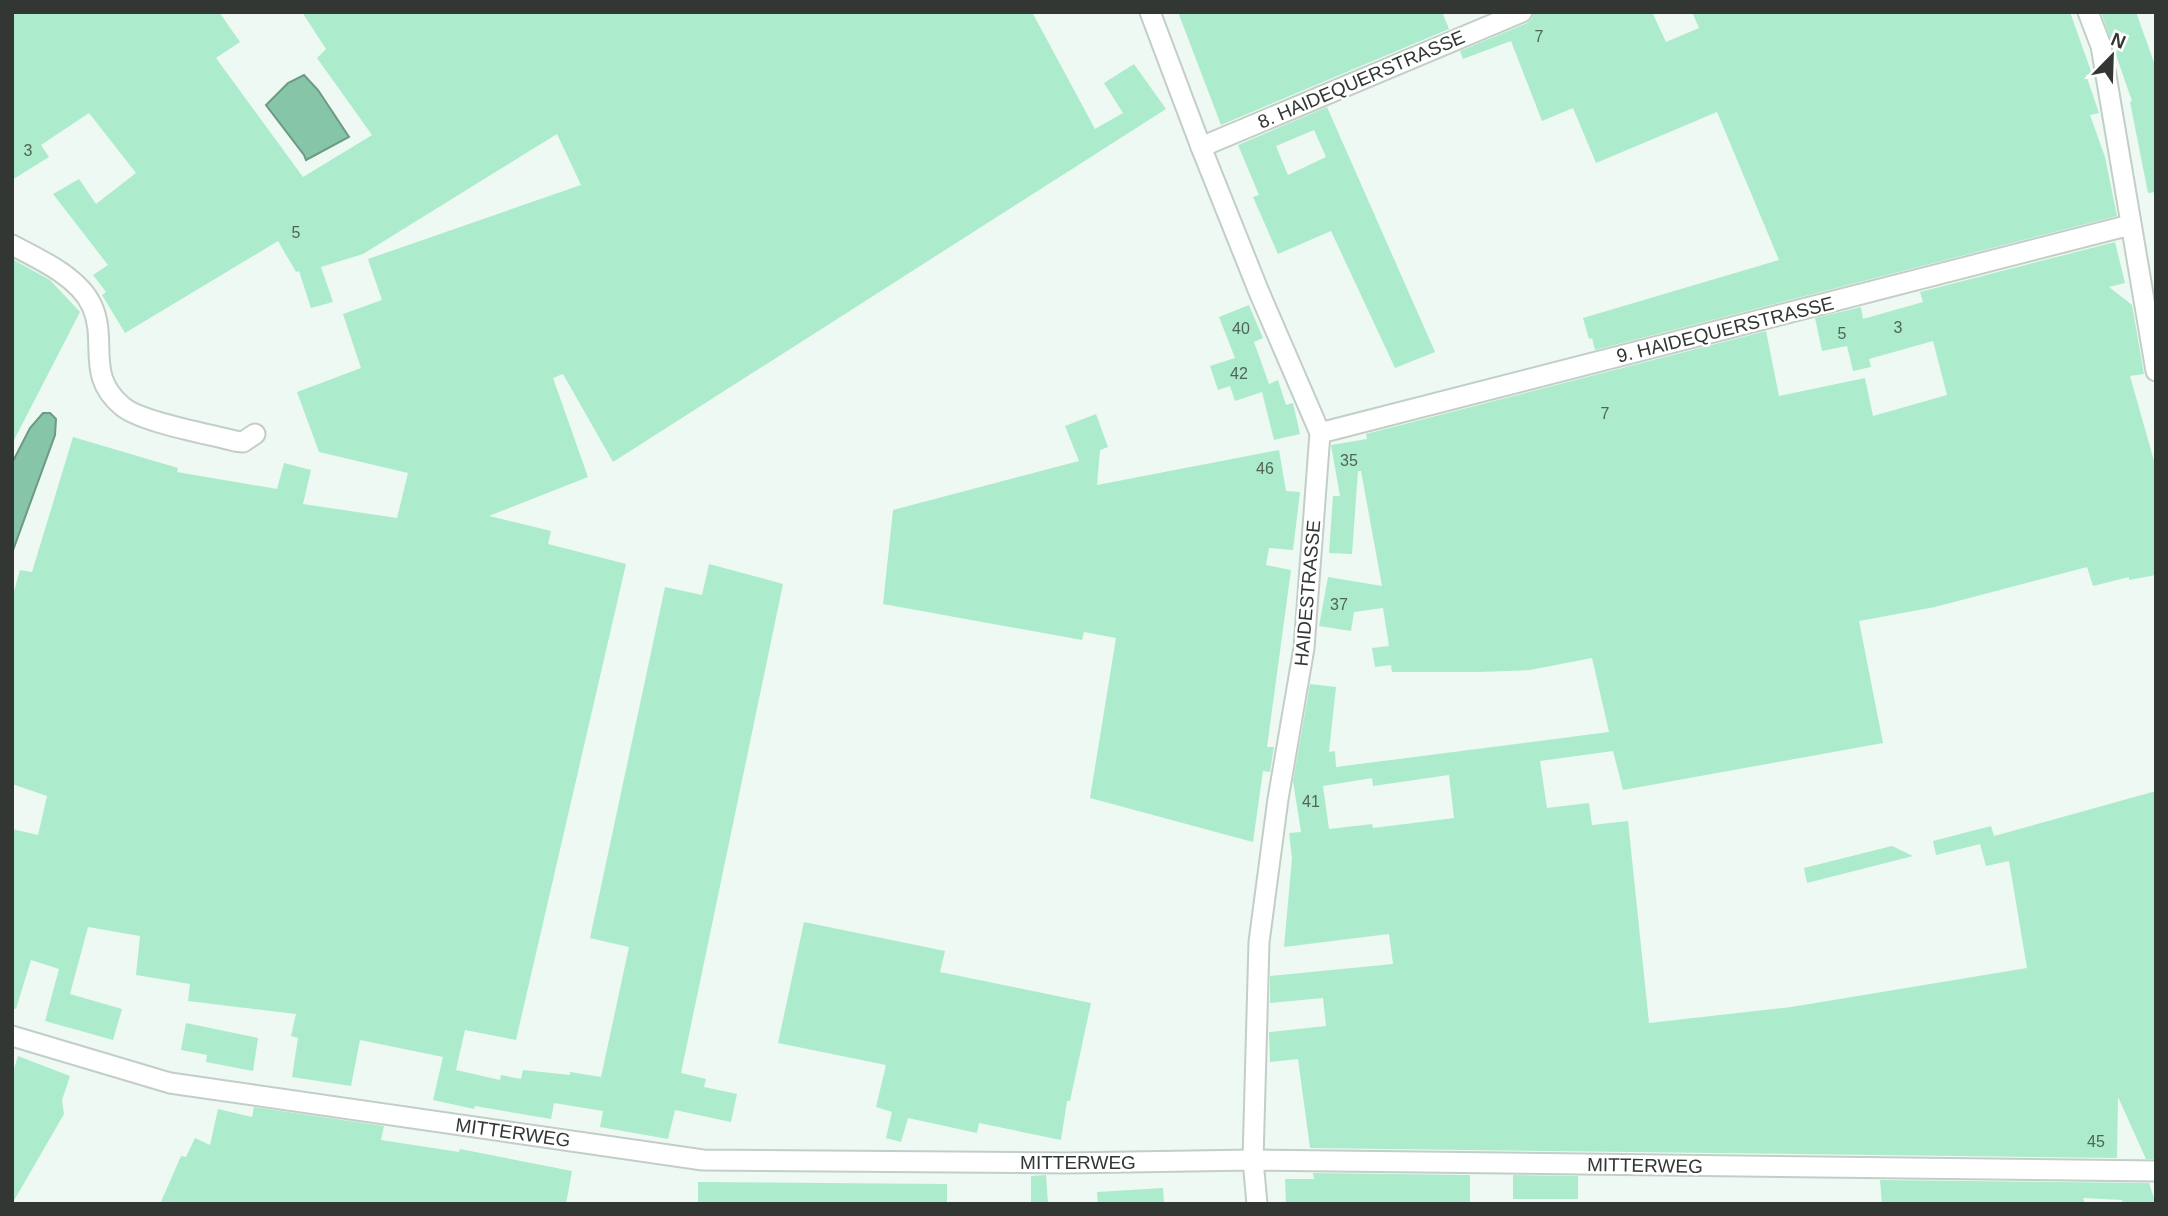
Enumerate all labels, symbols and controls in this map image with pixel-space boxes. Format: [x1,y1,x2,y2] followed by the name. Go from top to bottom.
[2077,21,2147,91] north arrow
[1255,26,1468,133] street label: 8. HAIDEQUERSTRASSE
[1535,28,1544,45] house number: 7
[2108,28,2129,53] text: N
[24,142,33,159] house number: 3
[292,224,301,241] house number: 5
[1614,292,1836,367] street label: 9. HAIDEQUERSTRASSE
[1894,319,1903,336] house number: 3
[1232,320,1250,337] house number: 40
[1838,325,1847,342] house number: 5
[1230,365,1248,382] house number: 42
[1601,405,1610,422] house number: 7
[1340,452,1358,469] house number: 35
[1256,460,1274,477] house number: 46
[1291,519,1324,667] street label: HAIDESTRASSE
[1330,596,1348,613] house number: 37
[1302,793,1320,810] house number: 41
[454,1114,572,1151] street label: MITTERWEG
[2087,1133,2105,1150] house number: 45
[1020,1152,1136,1173] street label: MITTERWEG
[1587,1154,1703,1177] street label: MITTERWEG

